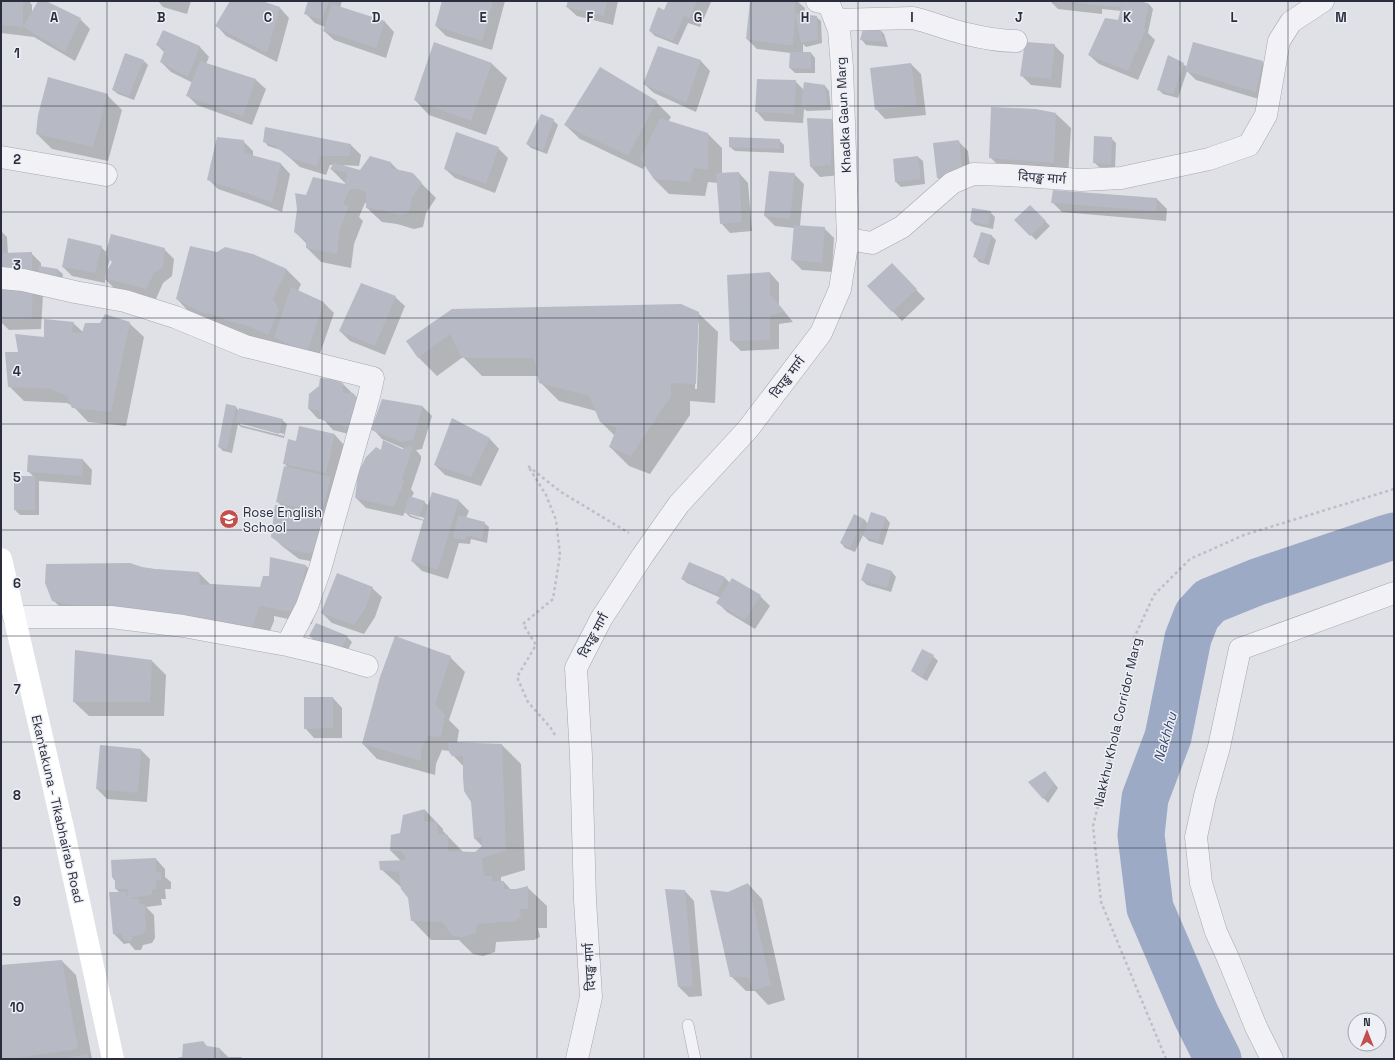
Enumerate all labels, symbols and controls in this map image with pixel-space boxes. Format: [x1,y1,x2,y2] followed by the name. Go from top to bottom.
[50,9,59,26] text: A
[157,9,166,26] text: B
[264,9,272,26] text: C
[372,9,381,26] text: D
[479,9,487,26] text: E
[587,9,594,26] text: F
[694,9,702,26] text: G
[801,9,809,26] text: H
[910,9,914,26] text: I
[1015,9,1023,26] text: J
[1123,9,1132,26] text: K
[1230,9,1238,26] text: L
[1335,9,1347,26] text: M
[14,45,20,62] text: 1
[832,57,855,173] street label: Khadka Gaun Marg
[13,151,21,168] text: 2
[1018,167,1067,188] street label: दिपङ्ख मार्ग
[13,257,21,274] text: 3
[766,352,809,401] street label: दिपङ्ख मार्ग
[13,363,21,380] text: 4
[13,469,21,486] text: 5
[243,504,322,536] place label: Rose English School
[218,508,240,530] school or university icon: Rose English School
[13,575,21,592] text: 6
[575,609,613,660] street label: दिपङ्ख मार्ग
[1090,636,1145,808] street label: Nakkhu Khola Corridor Marg
[13,681,21,698] text: 7
[1149,709,1181,764] water label: Nakhhu
[28,713,87,905] street label: Ekantakuna - Tikabhairab Road
[13,787,21,804] text: 8
[13,893,21,910] text: 9
[580,942,599,991] street label: दिपङ्ख मार्ग
[10,999,24,1016] text: 10
[1347,1012,1387,1052] north arrow
[1363,1015,1371,1029] text: N

